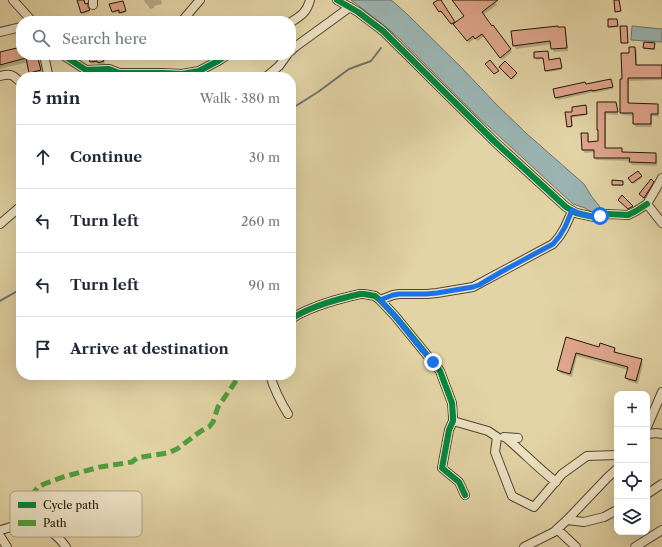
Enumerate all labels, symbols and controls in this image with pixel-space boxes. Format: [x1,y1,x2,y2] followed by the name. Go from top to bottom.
[16,16,296,60] search box
[30,27,52,49] icon: search
[62,29,147,48] text: Search here
[32,88,80,108] text: 5 min
[200,90,280,106] text: Walk · 380 m
[32,146,54,168] icon: ahead
[70,147,142,166] text: Continue
[249,149,280,165] text: 30 m
[591,207,609,225] route start
[32,210,54,232] icon: left
[70,211,139,230] text: Turn left
[241,213,280,229] text: 260 m
[32,274,54,296] icon: left
[70,275,139,294] text: Turn left
[249,277,280,293] text: 90 m
[32,338,54,360] icon: arrive
[70,339,229,358] text: Arrive at destination
[424,353,442,371] route end
[614,391,650,535] map controls
[614,391,650,427] button: +
[614,427,650,463] button: −
[614,463,650,499] button: locate
[10,491,142,537] legend
[43,498,99,512] text: Cycle path
[614,499,650,535] button: layers
[43,516,67,530] text: Path

